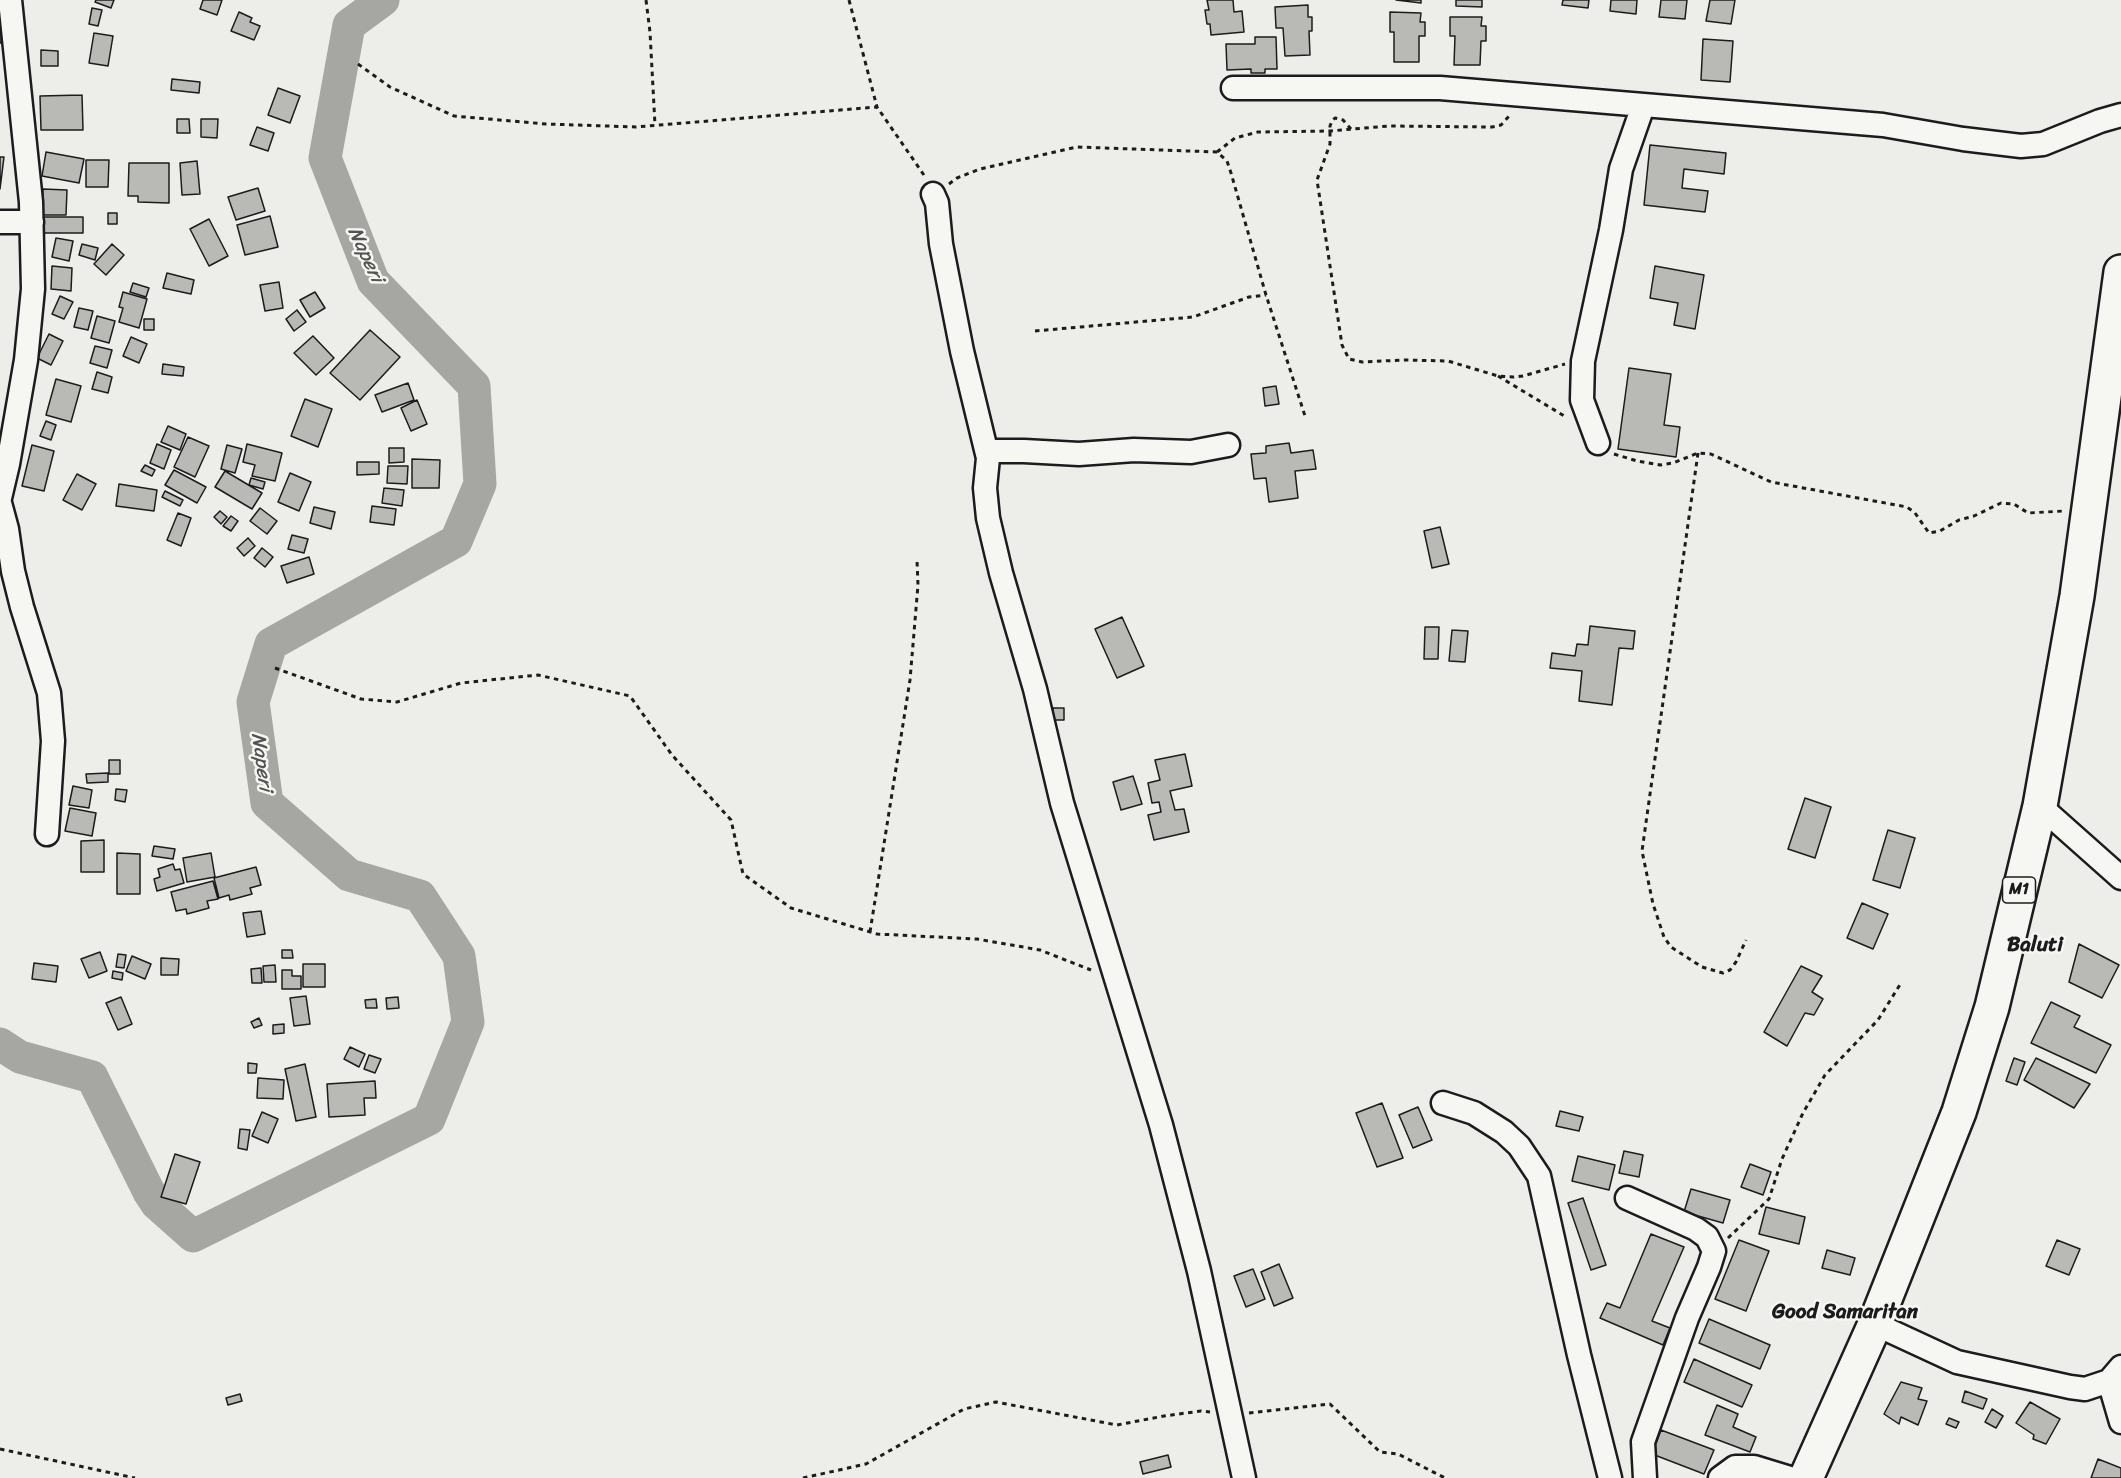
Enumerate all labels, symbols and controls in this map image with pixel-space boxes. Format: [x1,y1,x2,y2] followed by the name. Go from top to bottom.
[342,223,388,287] water label: Naperi
[245,731,277,793] water label: Naperi
[2002,877,2036,903] road number: M1
[2007,933,2063,959] district label: Baluti
[1772,1300,1918,1326] district label: Good Samaritan

